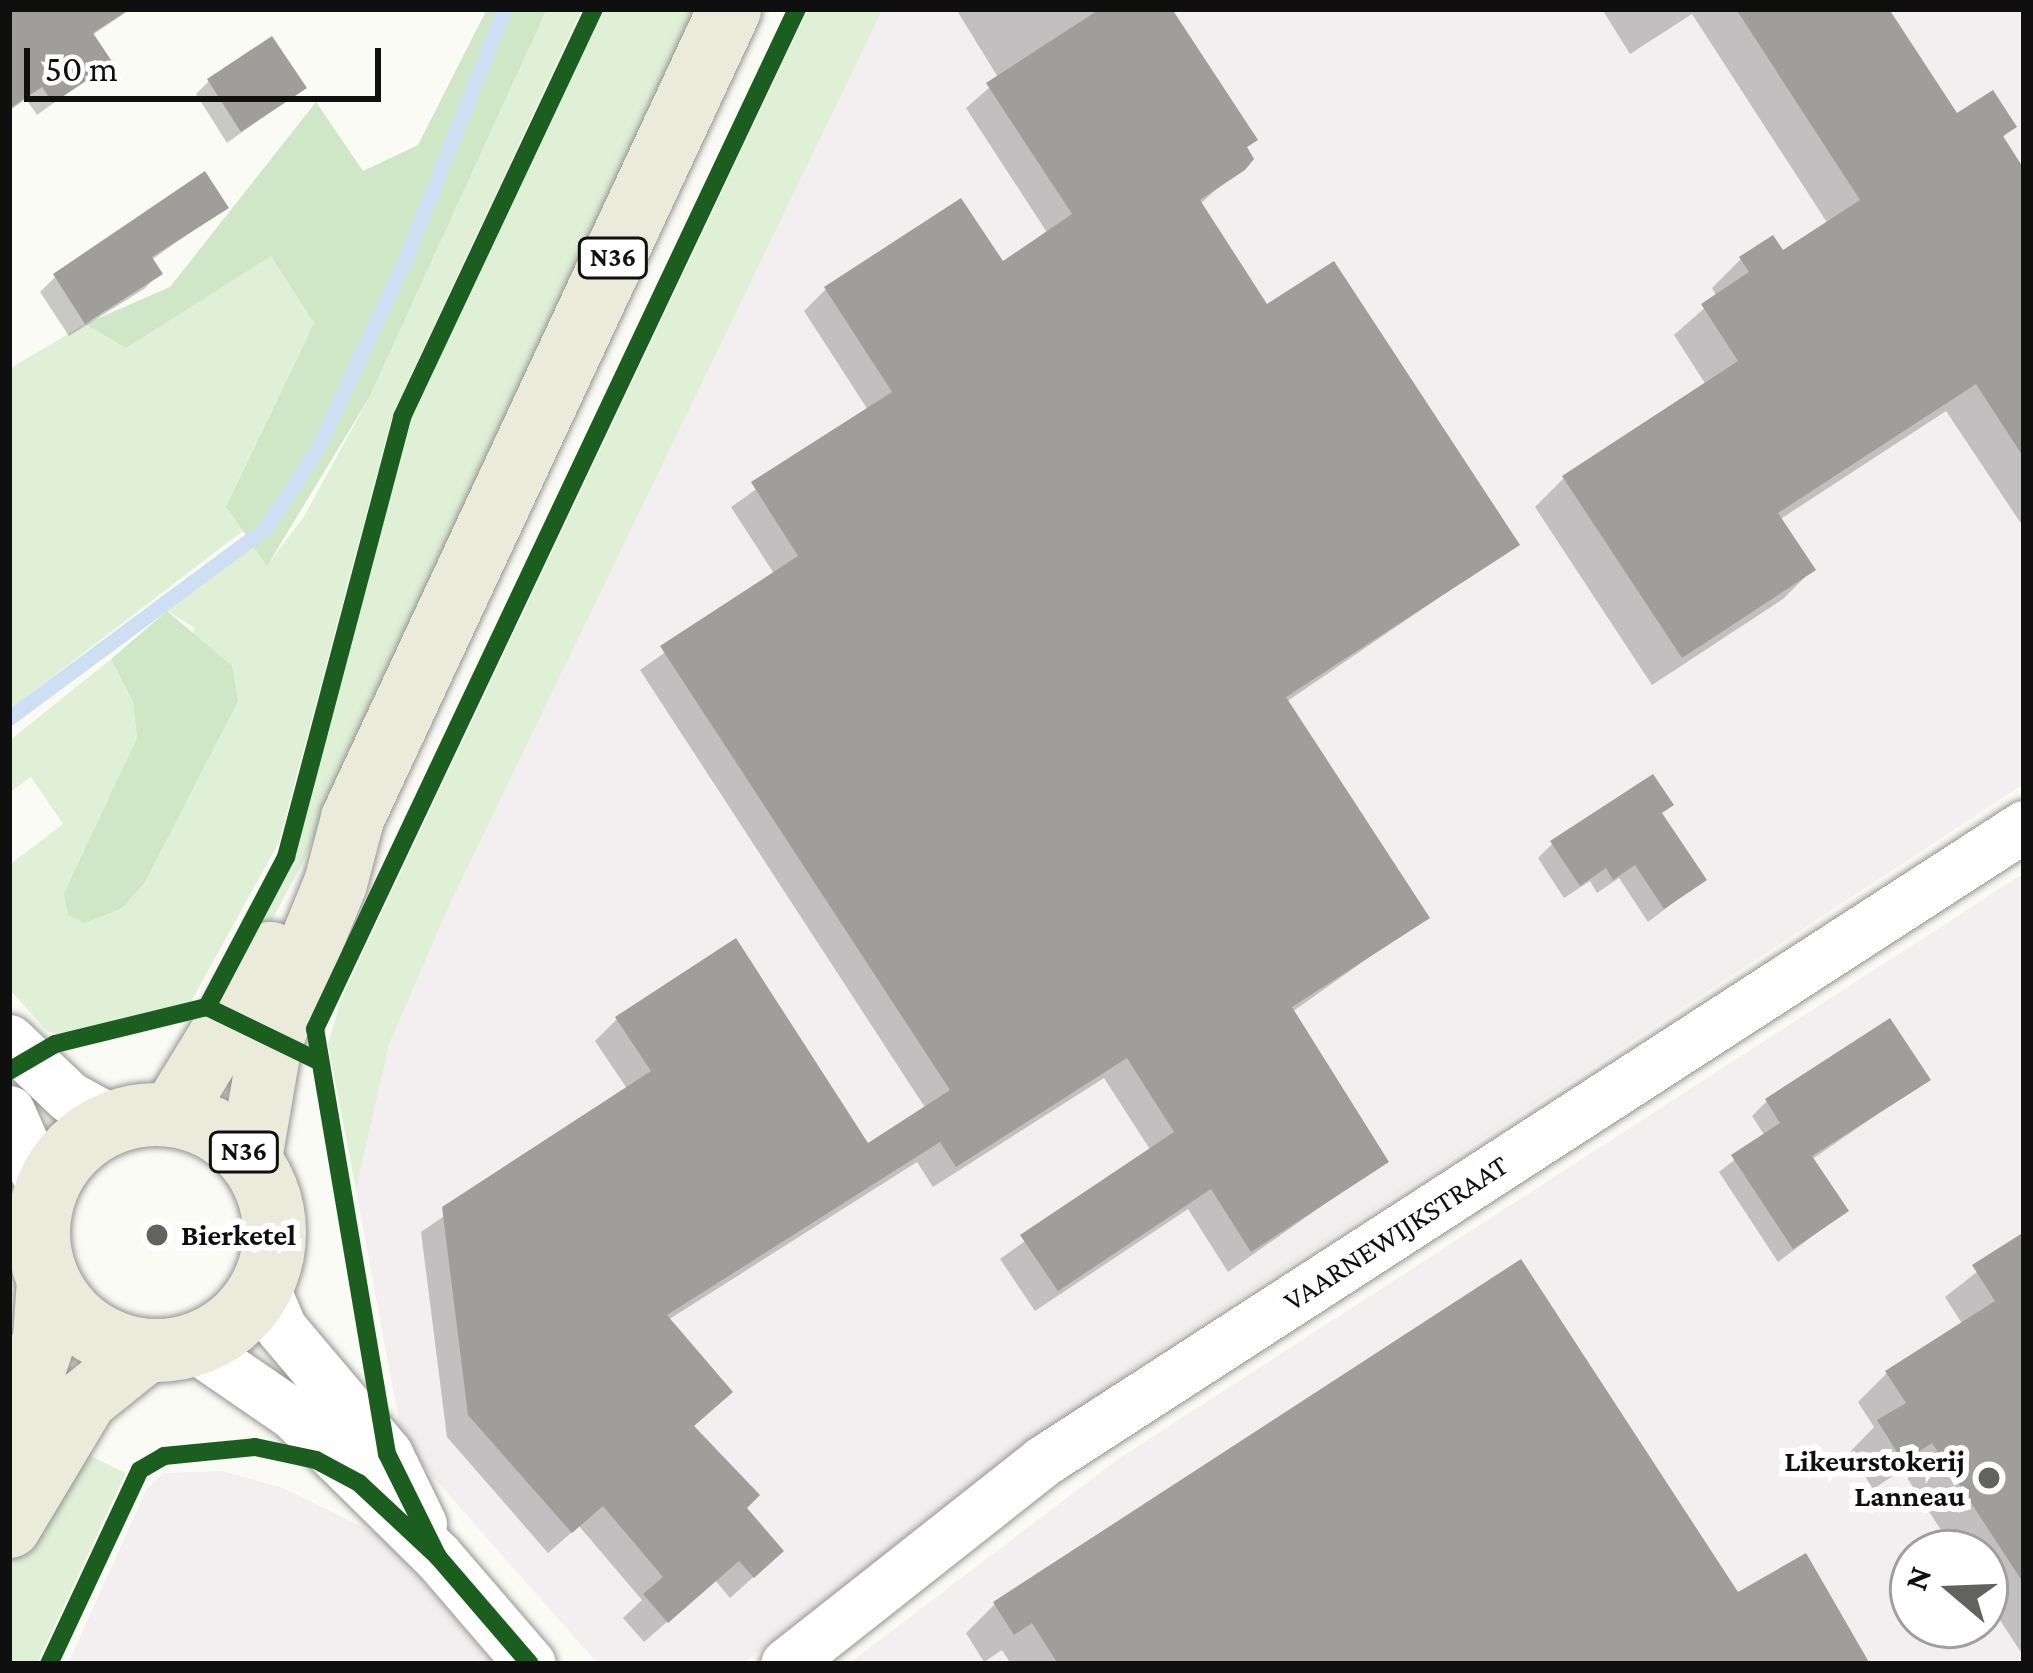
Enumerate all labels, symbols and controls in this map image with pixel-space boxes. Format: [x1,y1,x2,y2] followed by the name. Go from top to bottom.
[30,24,387,98] scale bar
[45,49,118,89] text: 50 m
[577,237,649,279] road number: N36
[208,1131,280,1173] road number: N36
[1277,1147,1515,1319] street label: VAARNEWIJKSTRAAT
[181,1217,296,1253] place label: Bierketel
[144,1222,170,1248] marker: Bierketel
[1784,1443,1965,1514] place label: Likeurstokerij Lanneau
[1976,1465,2002,1491] marker: Likeurstokerij Lanneau
[1889,1529,2009,1649] north arrow
[1896,1561,1938,1595] text: N

